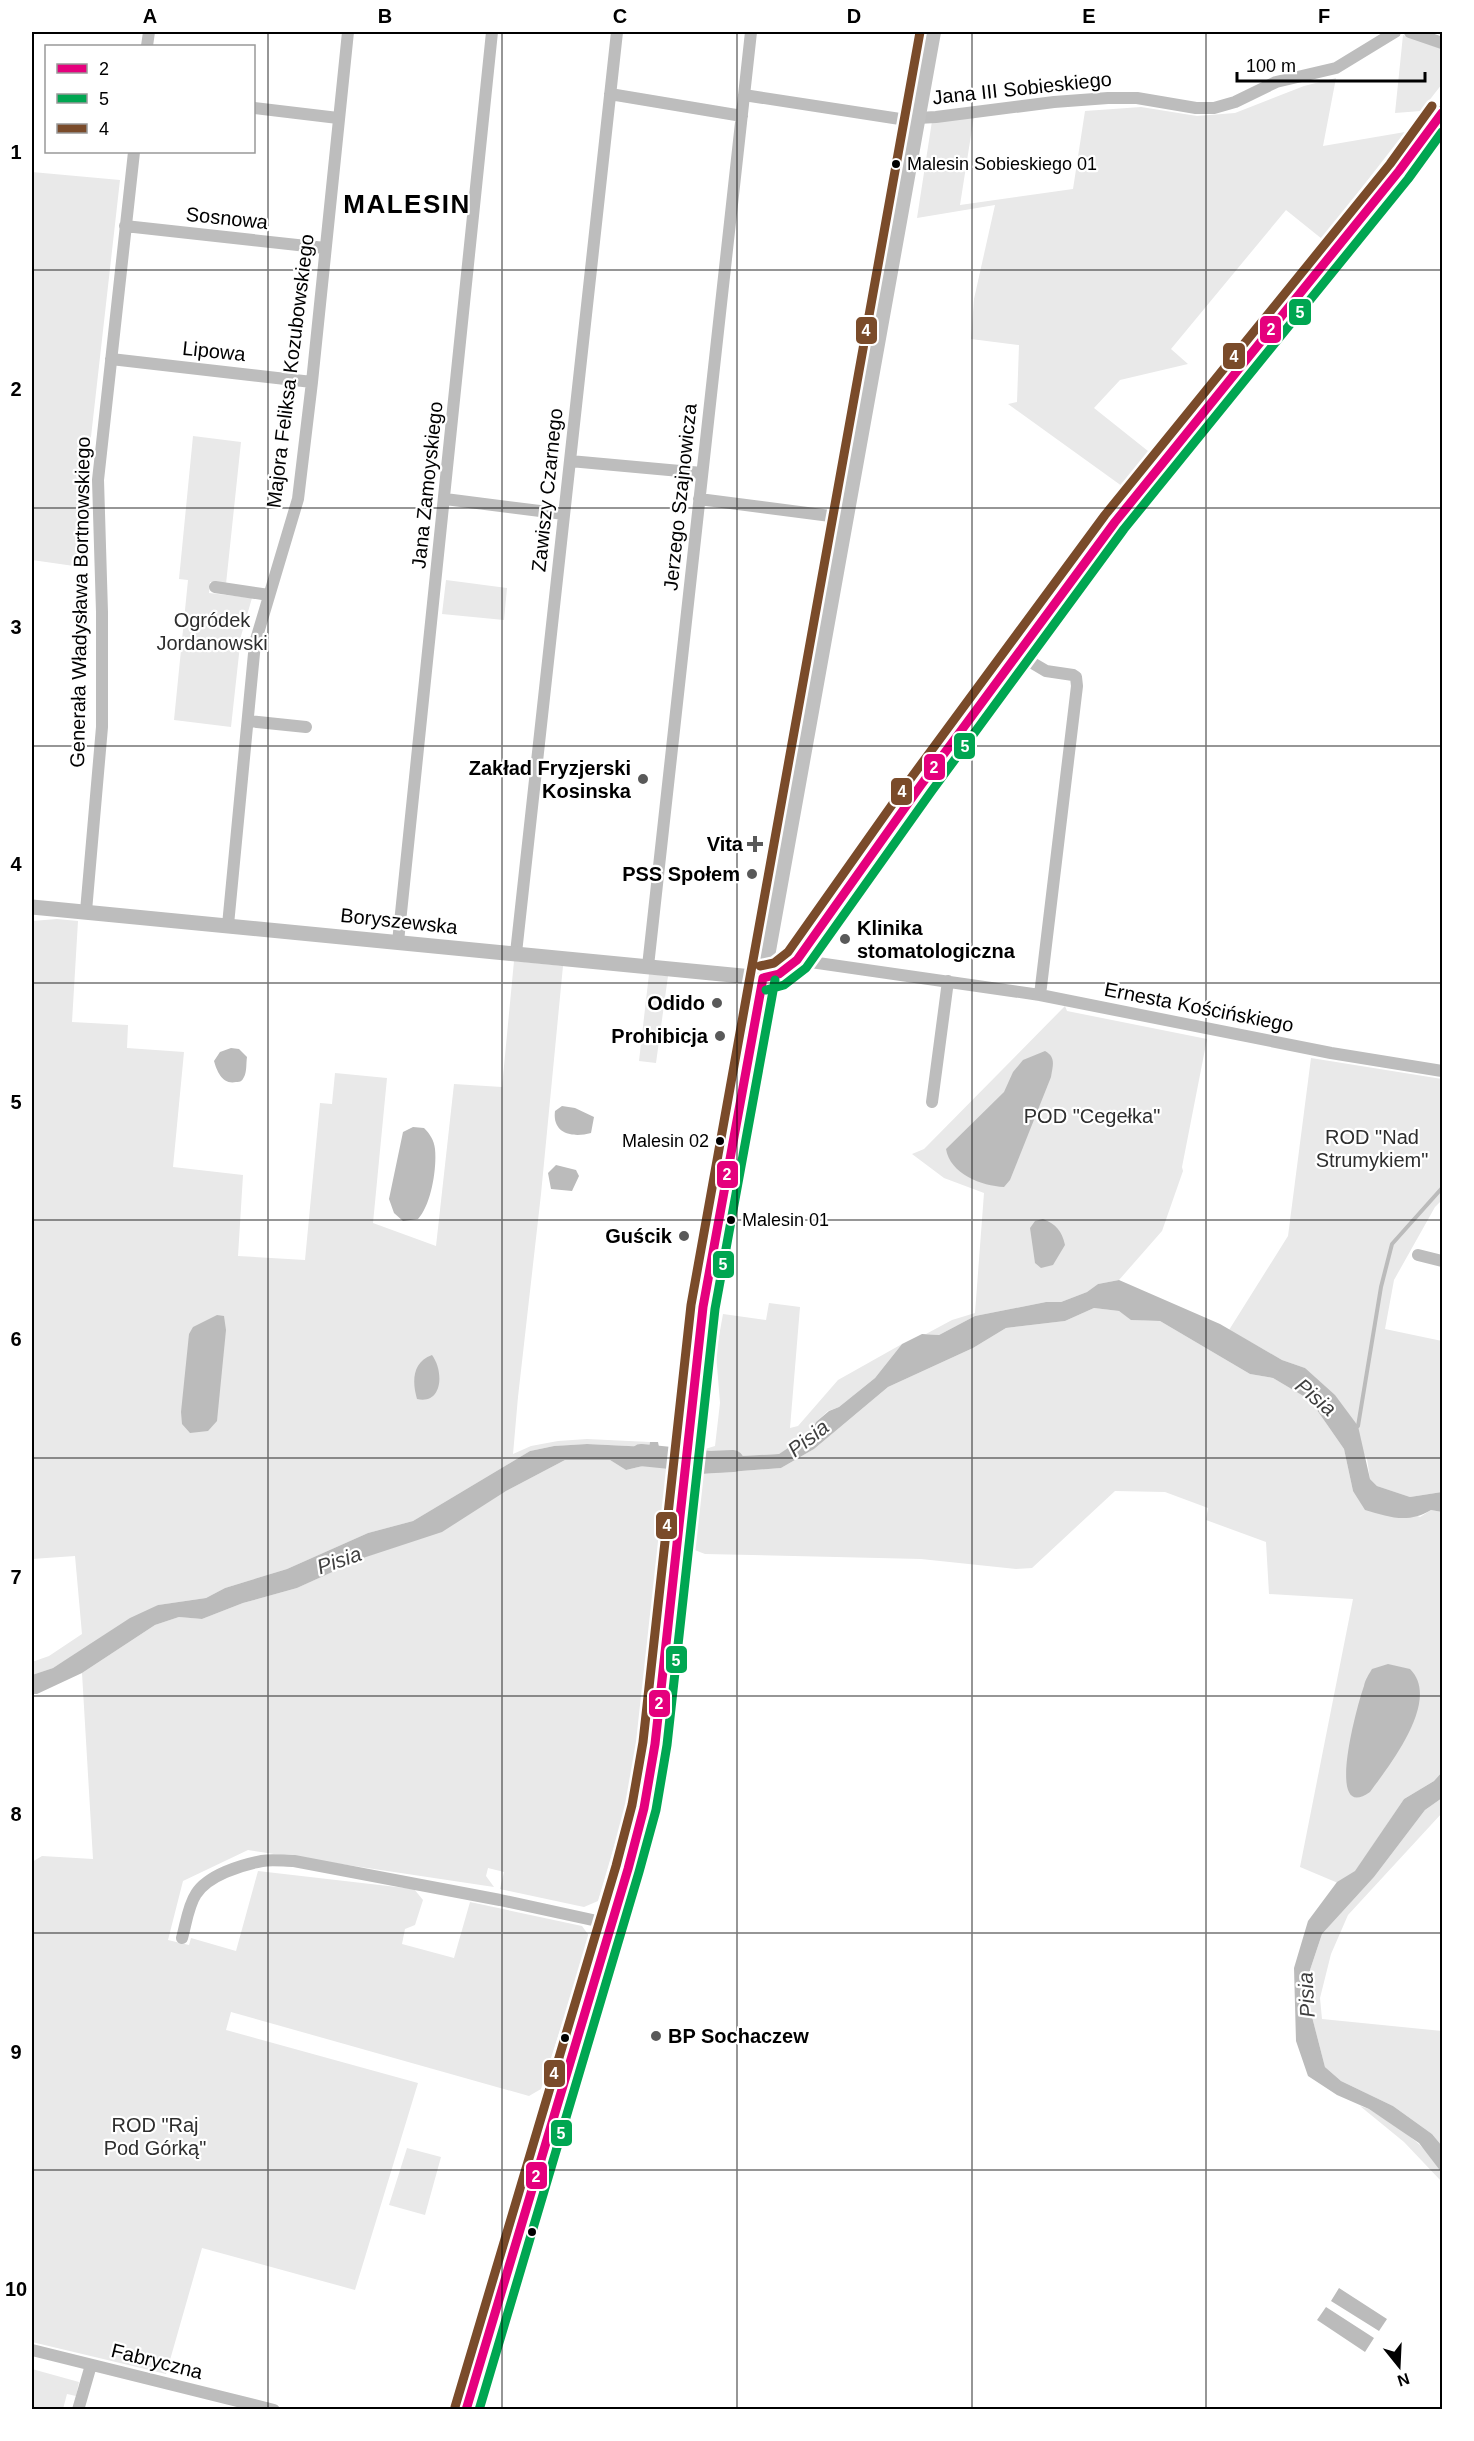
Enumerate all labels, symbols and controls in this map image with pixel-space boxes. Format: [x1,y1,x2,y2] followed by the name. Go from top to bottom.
[143,5,157,27] text: A
[378,5,392,27] text: B
[613,5,627,27] text: C
[847,5,861,27] text: D
[1082,5,1096,27] text: E
[1318,5,1330,27] text: F
[45,45,255,153] legend
[1237,45,1424,83] scale bar
[1246,56,1296,76] text: 100 m
[99,59,109,79] text: 2
[931,68,1113,108] street label: Jana III Sobieskiego
[99,89,109,109] text: 5
[99,119,109,139] text: 4
[10,141,22,163] text: 1
[907,154,1097,174] place label: Malesin Sobieskiego 01
[890,158,902,170] marker: Malesin Sobieskiego 01
[343,189,471,219] district label: MALESIN
[185,203,270,233] street label: Sosnowa
[262,233,318,509] street label: Majora Feliksa Kozubowskiego
[1288,298,1312,326] line badge: 5
[1296,304,1305,321] text: 5
[1259,315,1282,344] line badge: 2
[855,316,878,345] line badge: 4
[1267,321,1276,338] text: 2
[862,322,871,339] text: 4
[181,337,248,365] street label: Lipowa
[1222,342,1246,370] line badge: 4
[1230,348,1239,365] text: 4
[10,378,22,400] text: 2
[407,400,447,570] street label: Jana Zamoyskiego
[659,402,701,592] street label: Jerzego Szajnowicza
[527,407,567,573] street label: Zawiszy Czarnego
[66,436,94,768] street label: Generała Władysława Bortnowskiego
[156,609,268,654] park label: Ogródek Jordanowski
[10,616,22,638] text: 3
[953,732,976,760] line badge: 5
[961,738,970,755] text: 5
[923,753,946,781] line badge: 2
[469,757,632,802] place label: Zakład Fryzjerski Kosinska
[930,759,939,776] text: 2
[636,772,650,786] marker: Zakład Fryzjerski Kosinska
[890,777,913,806] line badge: 4
[898,783,907,800] text: 4
[707,833,744,855] place label: Vita
[748,837,762,851] marker: Vita
[10,853,22,875] text: 4
[622,863,740,885] place label: PSS Społem
[745,867,759,881] marker: PSS Społem
[339,904,460,938] street label: Boryszewska
[857,917,1016,962] place label: Klinika stomatologiczna
[838,932,852,946] marker: Klinika stomatologiczna
[1103,978,1295,1036] street label: Ernesta Kościńskiego
[647,992,705,1014] place label: Odido
[710,996,724,1010] marker: Odido
[611,1025,709,1047] place label: Prohibicja
[713,1029,727,1043] marker: Prohibicja
[10,1091,22,1113] text: 5
[1024,1105,1160,1127] park label: POD "Cegełka"
[1316,1126,1428,1171] park label: ROD "Nad Strumykiem"
[622,1131,709,1151] place label: Malesin 02
[714,1135,726,1147] marker: Malesin 02
[716,1160,739,1189] line badge: 2
[723,1166,732,1183] text: 2
[742,1210,829,1230] place label: Malesin 01
[725,1214,737,1226] marker: Malesin 01
[605,1225,673,1247] place label: Guścik
[677,1229,691,1243] marker: Guścik
[712,1250,735,1279] line badge: 5
[719,1256,728,1273] text: 5
[10,1328,22,1350] text: 6
[1291,1374,1341,1420] water label: Pisia
[783,1415,833,1461] water label: Pisia
[655,1511,678,1540] line badge: 4
[663,1517,672,1534] text: 4
[314,1542,364,1578] water label: Pisia
[10,1566,22,1588] text: 7
[665,1645,688,1674] line badge: 5
[672,1652,681,1669] text: 5
[648,1689,671,1718] line badge: 2
[655,1695,664,1712] text: 2
[10,1803,22,1825] text: 8
[1293,1972,1319,2018] water label: Pisia
[668,2025,809,2047] place label: BP Sochaczew
[649,2029,663,2043] marker: BP Sochaczew
[559,2032,571,2044] unlabelled marker
[10,2041,22,2063] text: 9
[543,2059,566,2088] line badge: 4
[550,2065,559,2082] text: 4
[104,2114,206,2159] park label: ROD "Raj Pod Górką"
[550,2119,573,2147] line badge: 5
[557,2125,566,2142] text: 5
[525,2161,548,2190] line badge: 2
[532,2168,541,2185] text: 2
[526,2226,538,2238] unlabelled marker
[5,2278,27,2300] text: 10
[1369,2336,1429,2396] north arrow
[109,2339,206,2383] street label: Fabryczna
[1395,2370,1412,2390] text: N

